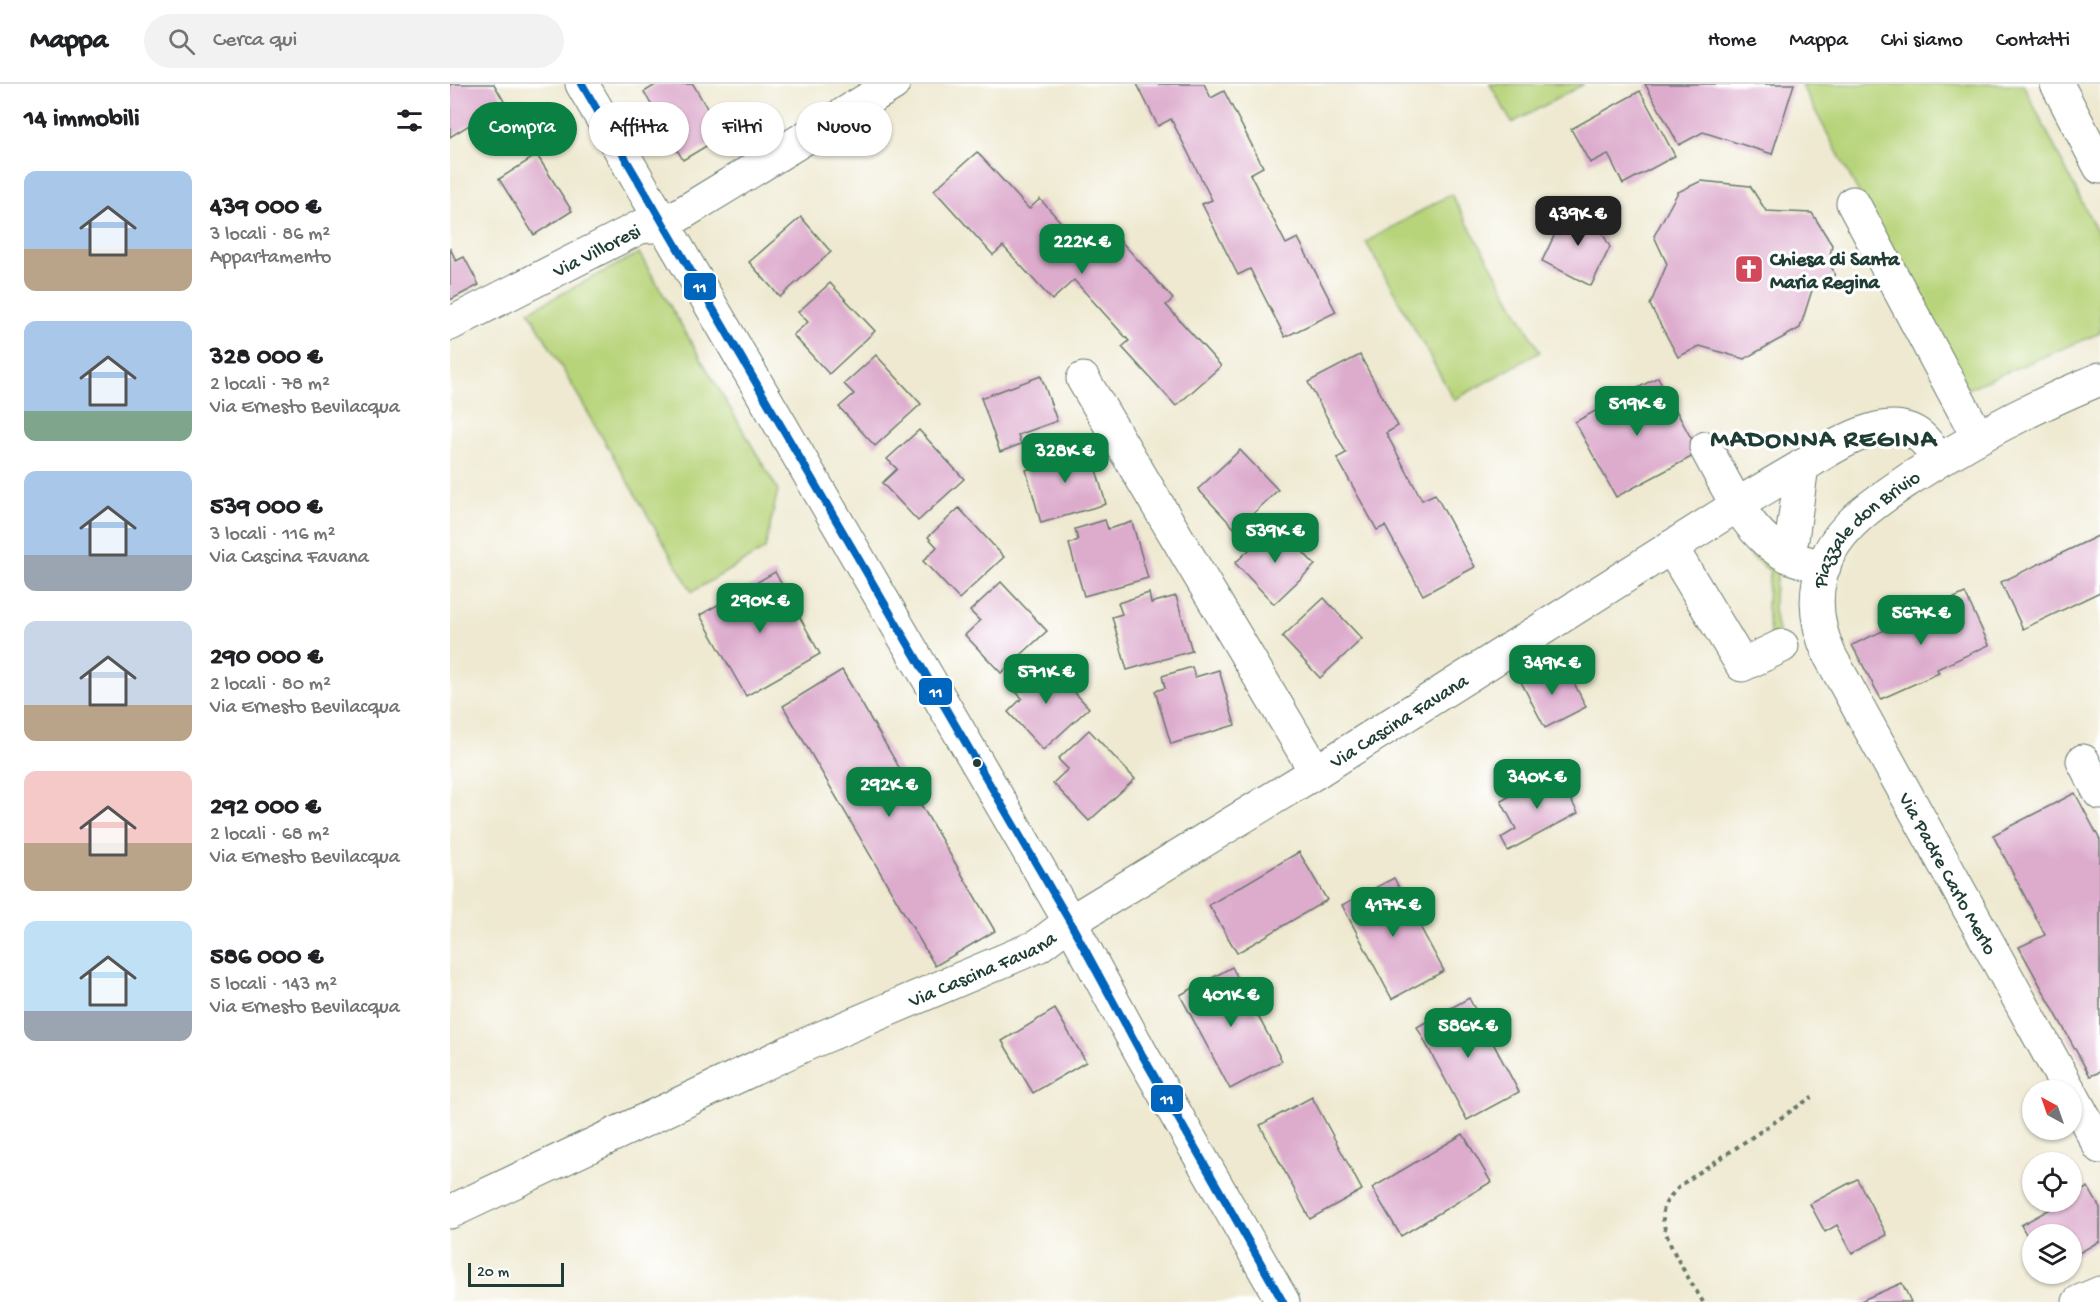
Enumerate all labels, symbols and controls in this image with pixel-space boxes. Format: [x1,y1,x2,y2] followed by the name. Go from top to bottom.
[144,14,564,68] search box
[30,25,108,58] text: Mappa
[165,25,198,58] icon: search
[213,28,297,54] text: Cerca qui
[1708,29,1756,54] text: Home
[1789,29,1848,54] text: Mappa
[1881,29,1963,54] text: Chi siamo
[1996,29,2070,54] text: Contatti
[468,102,577,156] chip: Compra
[589,102,689,156] chip: Affitta
[701,102,784,156] chip: Filtri
[796,102,892,156] chip: Nuovo
[393,104,426,137] icon: filters
[24,105,140,136] text: 14 immobili
[210,193,321,224] text: 439 000 €
[72,195,144,267] icon: home
[1529,196,1627,247] pin: 439K €
[1549,204,1607,227] text: 439K €
[549,221,645,285] street label: Via Villoresi
[210,224,330,247] text: 3 locali · 86 m²
[1033,224,1131,275] pin: 222K €
[1053,232,1111,255] text: 222K €
[210,247,332,270] text: Appartamento
[1769,250,1900,296] place label: Chiesa di Santa Maria Regina
[1733,253,1765,285] church icon: Chiesa di Santa Maria Regina
[683,272,717,301] line badge: 11
[693,280,706,299] text: 11
[210,343,323,374] text: 328 000 €
[72,345,144,417] icon: home
[210,374,330,397] text: 2 locali · 78 m²
[1588,386,1686,437] pin: 519K €
[1609,394,1665,417] text: 519K €
[210,397,400,420] text: Via Ernesto Bevilacqua
[1710,426,1938,457] district label: MADONNA REGINA
[1016,433,1114,484] pin: 328K €
[1036,441,1094,464] text: 328K €
[1810,467,1926,591] street label: Piazzale don Brivio
[210,493,322,524] text: 539 000 €
[72,495,144,567] icon: home
[1226,513,1324,564] pin: 539K €
[1246,521,1304,544] text: 539K €
[210,524,335,547] text: 3 locali · 116 m²
[210,547,369,570] text: Via Cascina Favana
[711,583,809,634] pin: 290K €
[731,591,789,614] text: 290K €
[1872,595,1970,646] pin: 567K €
[1892,603,1950,626] text: 567K €
[210,643,323,674] text: 290 000 €
[72,645,144,717] icon: home
[1503,645,1601,696] pin: 349K €
[1523,653,1581,676] text: 349K €
[997,654,1095,705] pin: 571K €
[1018,662,1074,685] text: 571K €
[1326,670,1474,776] street label: Via Cascina Favana
[210,674,331,697] text: 2 locali · 80 m²
[918,677,953,706] line badge: 11
[929,685,942,704] text: 11
[210,697,400,720] text: Via Ernesto Bevilacqua
[971,757,983,769] unlabelled marker
[1488,759,1586,810] pin: 340K €
[840,767,938,818] pin: 292K €
[1508,767,1566,790] text: 340K €
[860,775,918,798] text: 292K €
[1891,789,2000,960] street label: Via Padre Carlo Merlo
[210,793,321,824] text: 292 000 €
[72,795,144,867] icon: home
[210,824,330,847] text: 2 locali · 68 m²
[210,847,400,870] text: Via Ernesto Bevilacqua
[1344,887,1442,938] pin: 417K €
[1365,895,1421,918] text: 417K €
[905,928,1063,1015] street label: Via Cascina Favana
[210,943,323,974] text: 586 000 €
[72,945,144,1017] icon: home
[210,974,337,997] text: 5 locali · 143 m²
[1182,977,1280,1028] pin: 401K €
[1203,985,1259,1008] text: 401K €
[210,997,400,1020] text: Via Ernesto Bevilacqua
[1419,1008,1517,1059] pin: 586K €
[1438,1016,1498,1039] text: 586K €
[2022,1080,2082,1140] north arrow
[2022,1080,2082,1284] map controls
[1150,1084,1184,1113] line badge: 11
[1160,1092,1173,1111] text: 11
[2022,1152,2082,1212] button: locate
[2022,1224,2082,1284] button: layers
[468,1260,564,1288] scale bar
[477,1264,509,1283] text: 20 m

